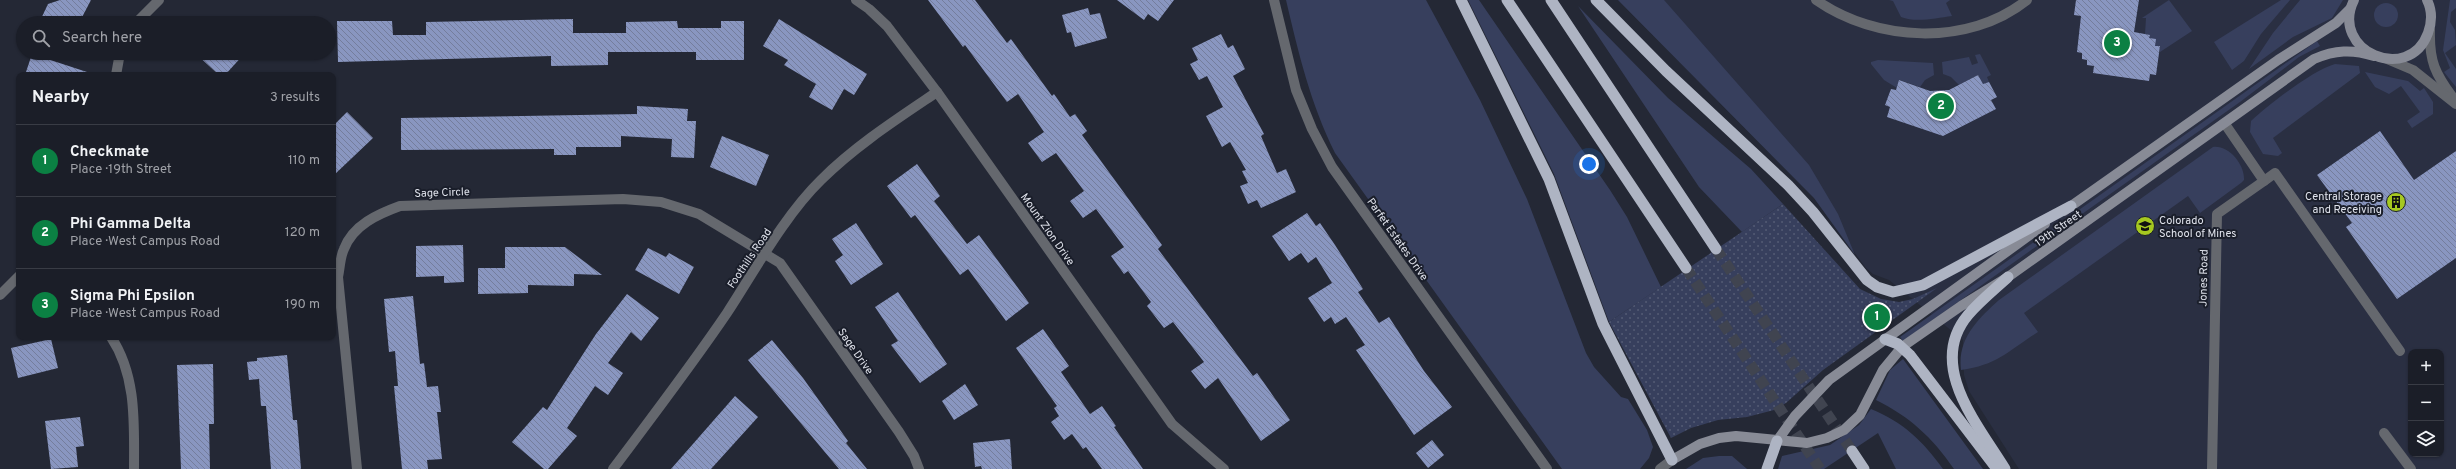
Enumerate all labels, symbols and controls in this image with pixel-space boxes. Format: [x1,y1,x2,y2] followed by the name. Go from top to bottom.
[16,16,336,60] search box
[30,27,52,49] icon: search
[2104,28,2130,58] pin: 3
[62,29,142,48] text: Search here
[32,87,89,109] text: Nearby
[270,90,320,106] text: 3 results
[1928,91,1954,121] pin: 2
[70,143,149,162] text: Checkmate
[42,153,48,169] text: 1
[288,153,320,169] text: 110 m
[1579,154,1599,174] your location
[70,162,172,178] text: Place · 19th Street
[414,185,470,201] street label: Sage Circle
[2305,190,2382,217] place label: Central Storage and Receiving
[1017,191,1077,268] street label: Mount Zion Drive
[2385,191,2407,213] building icon: Central Storage and Receiving
[1363,196,1431,284] street label: Parfet Estates Drive
[2033,208,2085,250] street label: 19th Street
[2159,214,2236,241] place label: Colorado School of Mines
[70,215,191,234] text: Phi Gamma Delta
[2134,215,2156,237] school or university icon: Colorado School of Mines
[41,225,49,241] text: 2
[285,225,320,241] text: 120 m
[725,226,775,291] street label: Foothills Road
[70,234,220,250] text: Place · West Campus Road
[2196,249,2212,307] street label: Jones Road
[70,287,195,306] text: Sigma Phi Epsilon
[41,297,49,313] text: 3
[285,297,320,313] text: 190 m
[1864,302,1890,332] pin: 1
[70,306,220,322] text: Place · West Campus Road
[834,326,876,377] street label: Sage Drive
[2408,349,2444,457] map controls
[2408,349,2444,385] button: +
[2408,385,2444,421] button: −
[2408,421,2444,457] button: layers

